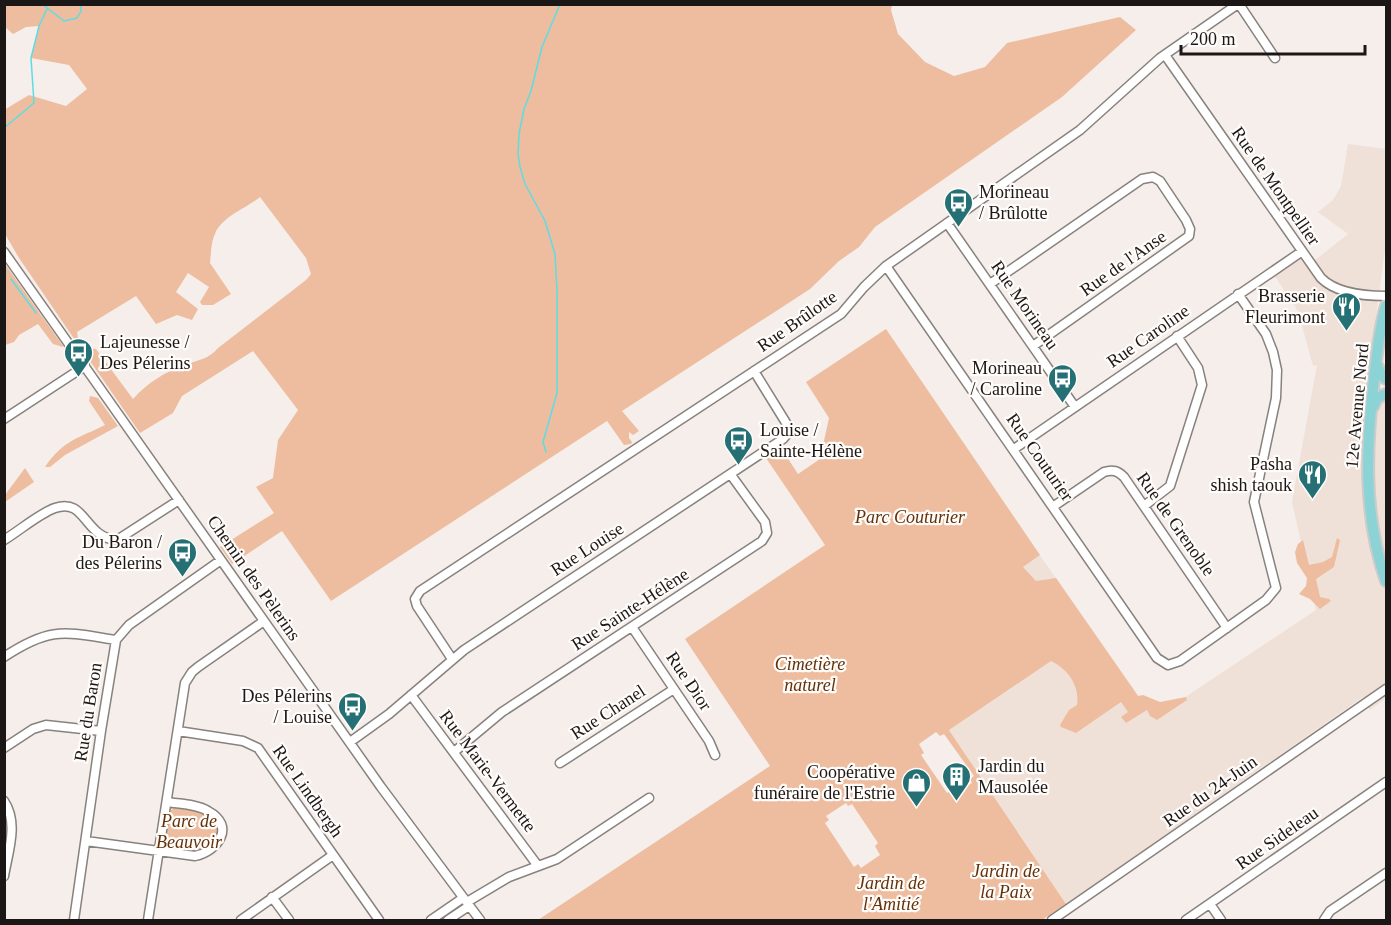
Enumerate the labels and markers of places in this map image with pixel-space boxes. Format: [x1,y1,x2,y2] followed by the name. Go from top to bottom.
[979,182,1049,223] place label: Morineau / Brûlotte
[942,186,974,228] bus stop icon: Morineau / Brûlotte
[1245,286,1325,327] place label: Brasserie Fleurimont
[1330,290,1362,332] restaurant icon: Brasserie Fleurimont
[100,332,190,373] place label: Lajeunesse / Des Pélerins
[63,336,95,378] bus stop icon: Lajeunesse / Des Pélerins
[971,358,1042,399] place label: Morineau / Caroline
[1047,362,1079,404] bus stop icon: Morineau / Caroline
[760,420,862,461] place label: Louise / Sainte-Hélène
[723,424,755,466] bus stop icon: Louise / Sainte-Hélène
[1210,454,1292,495] place label: Pasha shish taouk
[1297,458,1329,500] restaurant icon: Pasha shish taouk
[76,532,162,573] place label: Du Baron / des Pélerins
[167,536,199,578] bus stop icon: Du Baron / des Pélerins
[242,686,332,727] place label: Des Pélerins / Louise
[337,690,369,732] bus stop icon: Des Pélerins / Louise
[978,756,1048,797] place label: Jardin du Mausolée
[941,760,973,802] building icon: Jardin du Mausolée
[754,762,895,803] place label: Coopérative funéraire de l'Estrie
[900,766,932,808] shop icon: Coopérative funéraire de l'Estrie

